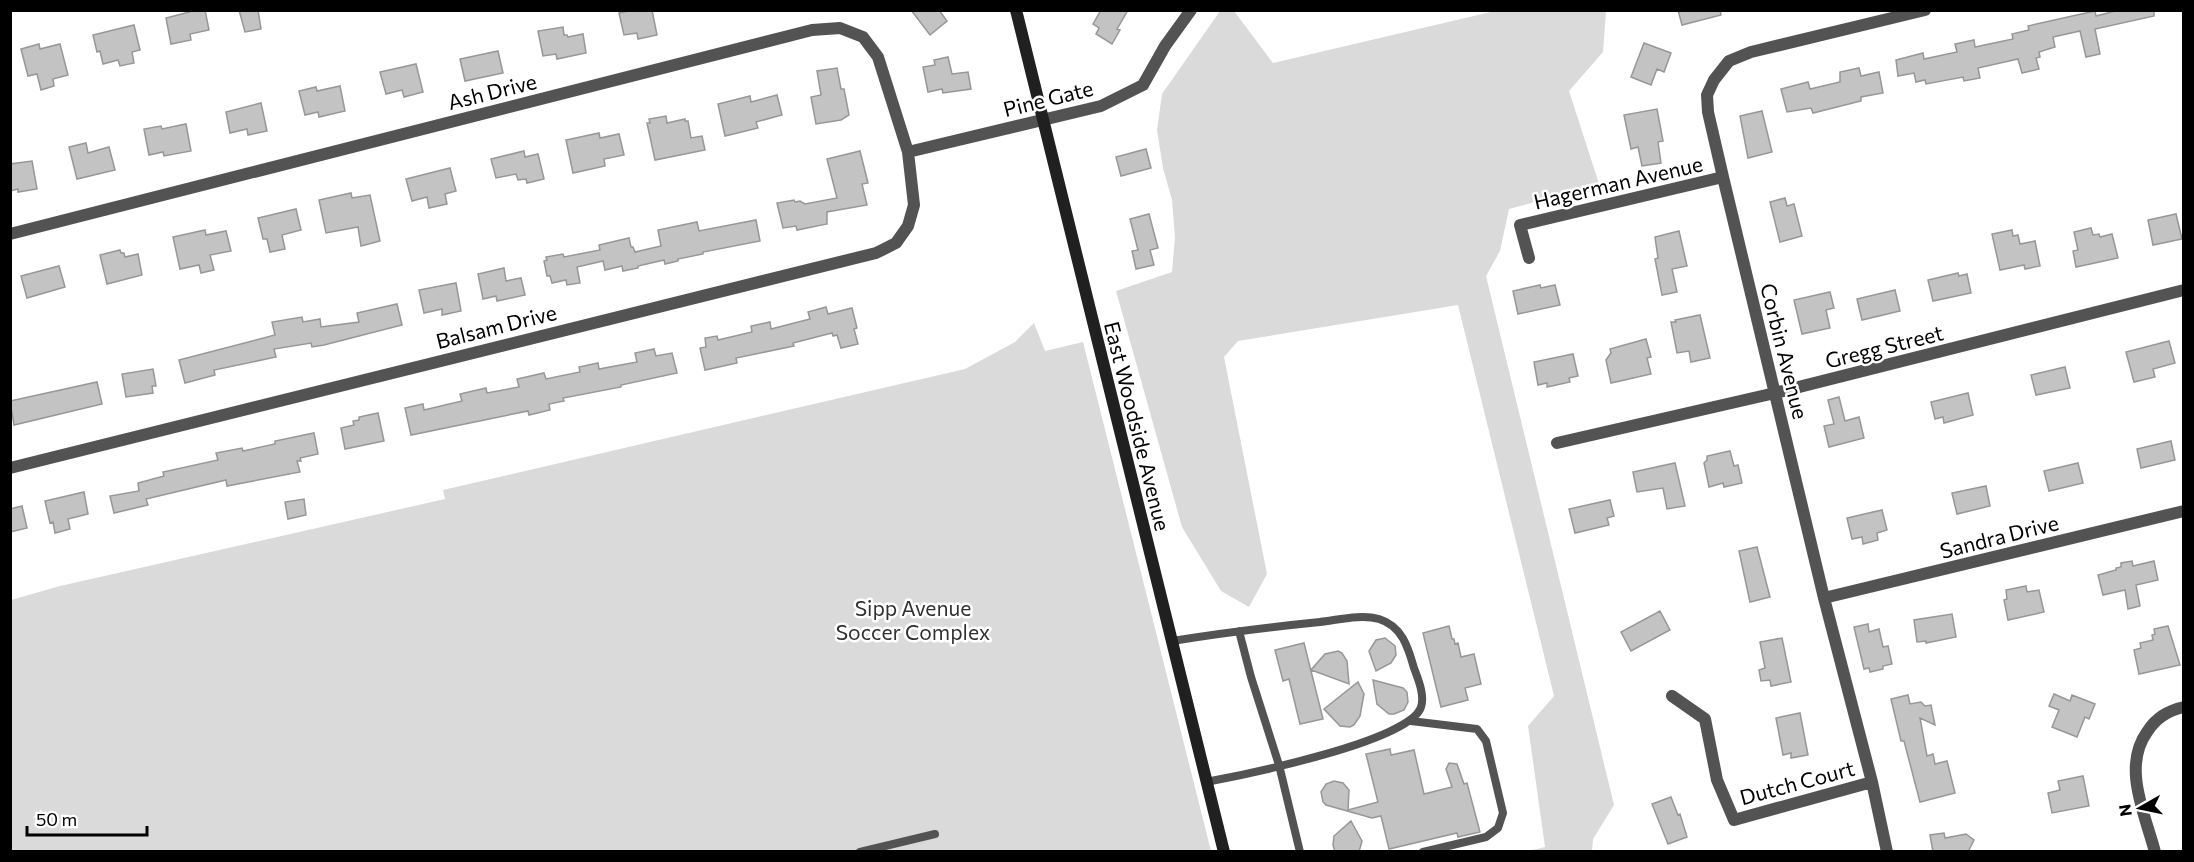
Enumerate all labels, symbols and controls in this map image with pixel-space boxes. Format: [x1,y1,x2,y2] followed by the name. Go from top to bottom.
[445,68,539,114] street label: Ash Drive
[1001,75,1095,121] street label: Pine Gate
[1531,150,1705,214] street label: Hagerman Avenue
[1756,280,1814,422] street label: Corbin Avenue
[433,299,559,353] street label: Balsam Drive
[1100,319,1176,533] street label: East Woodside Avenue
[1822,319,1946,373] street label: Gregg Street
[1937,509,2061,563] street label: Sandra Drive
[836,595,990,644] park label: Sipp Avenue Soccer Complex
[1737,755,1857,809] street label: Dutch Court
[2110,778,2170,838] north arrow
[27,799,147,837] scale bar
[2114,803,2135,818] text: N
[36,808,77,830] text: 50 m

